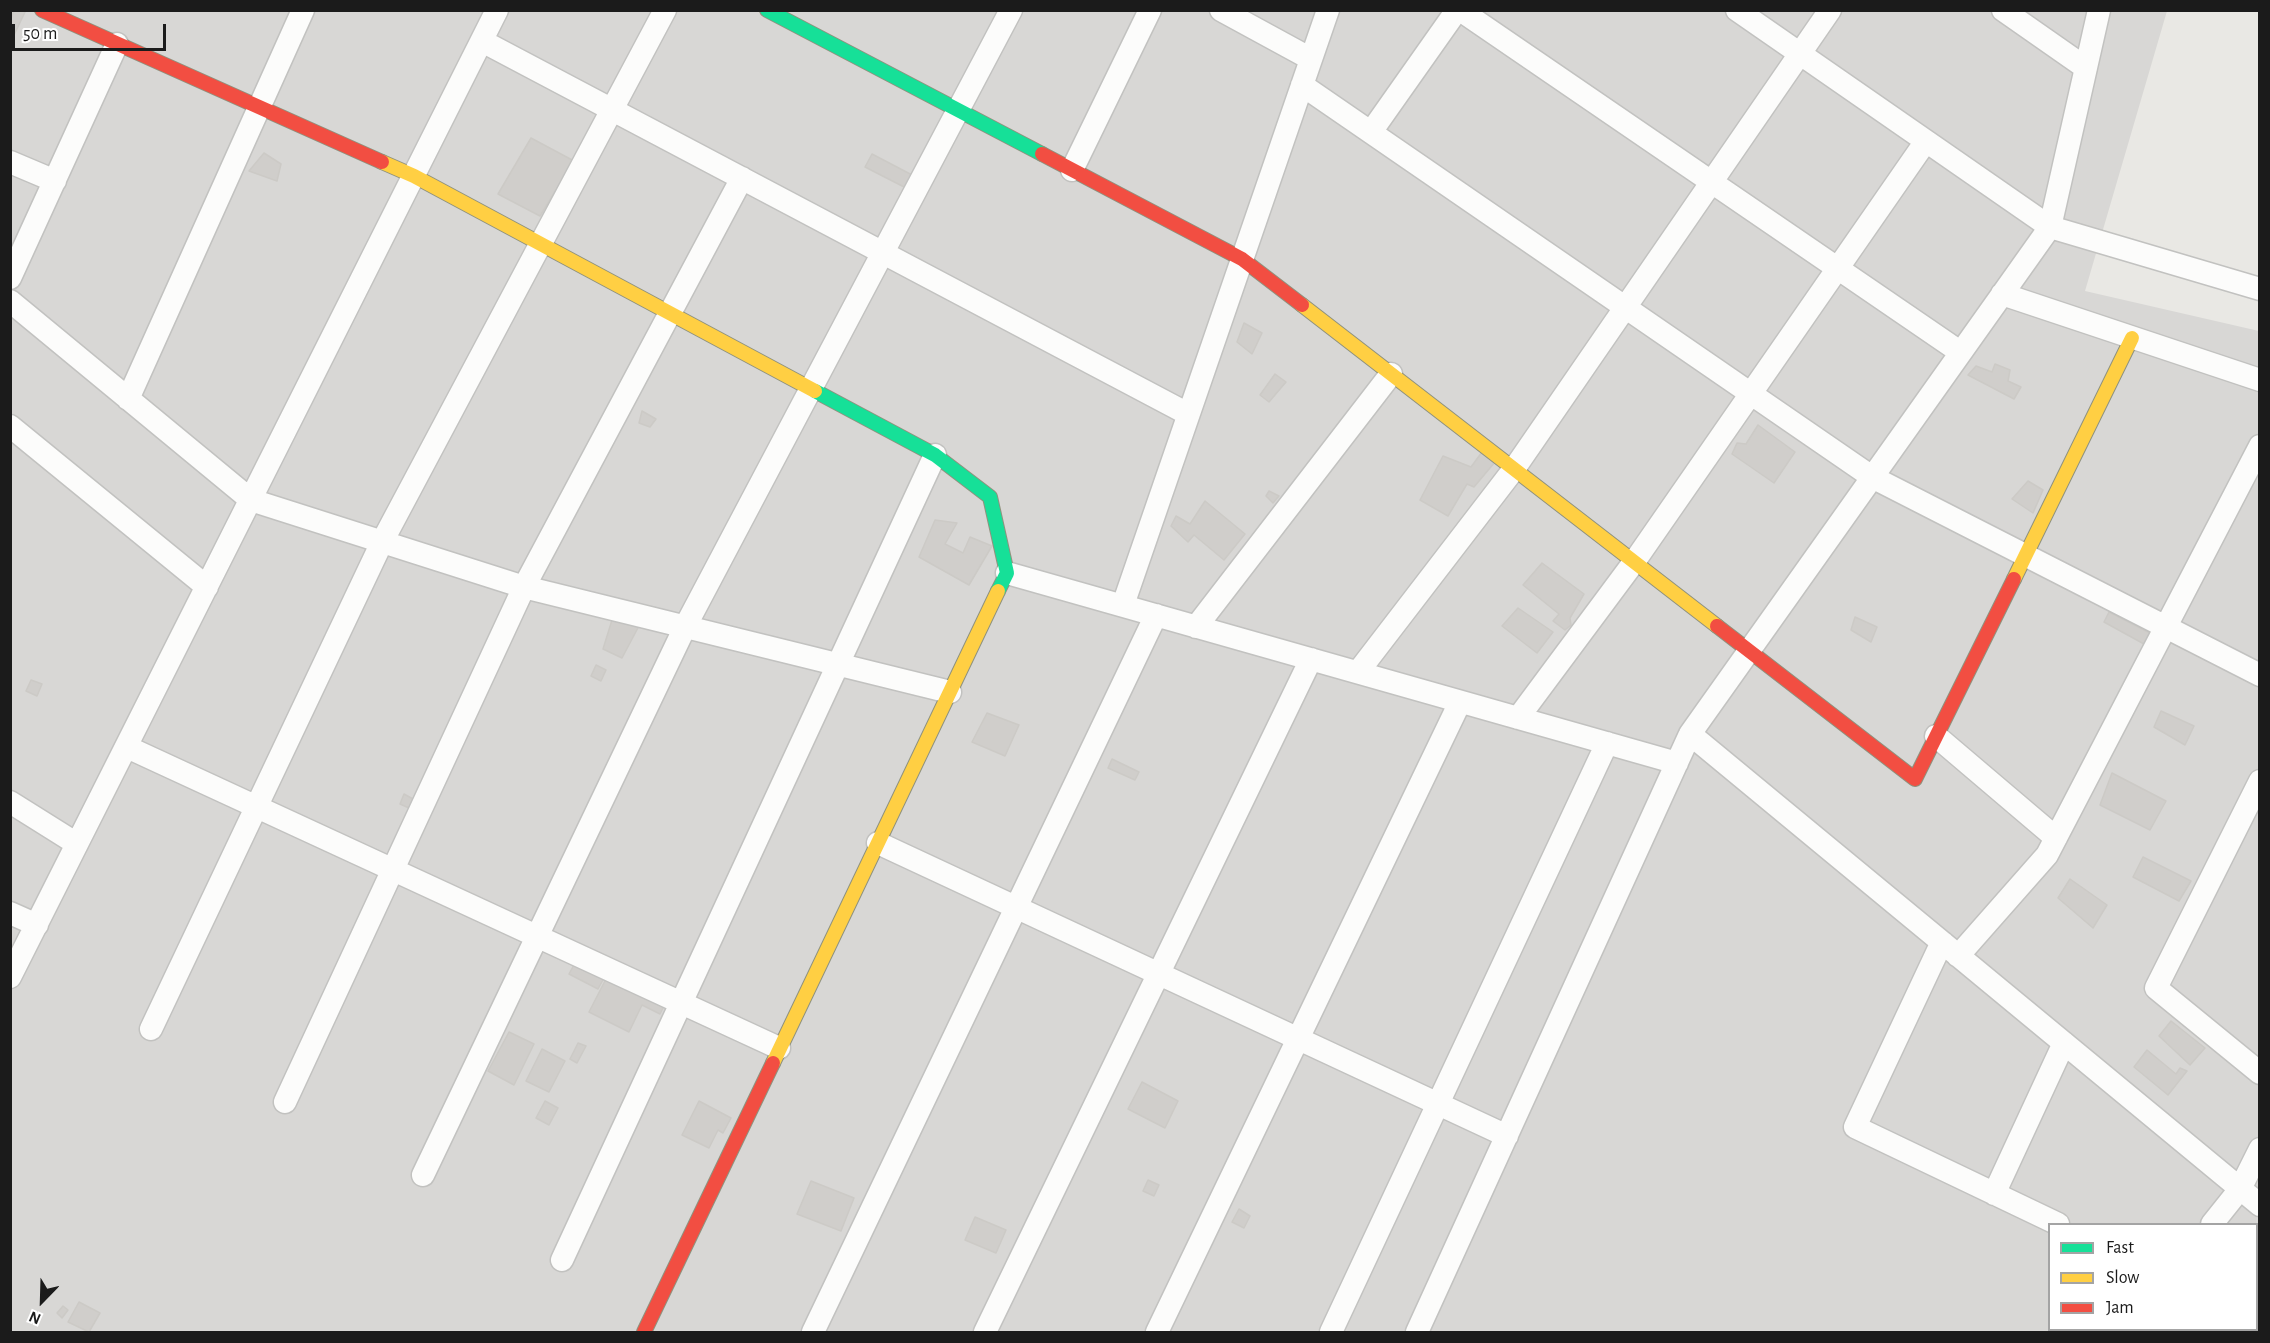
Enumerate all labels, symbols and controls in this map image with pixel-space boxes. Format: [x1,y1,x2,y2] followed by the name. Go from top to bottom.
[15,12,170,50] scale bar
[23,25,57,43] text: 50 m
[2048,1223,2258,1331] legend
[2106,1239,2134,1257] text: Fast
[2106,1269,2139,1287] text: Slow
[12,1271,72,1331] north arrow
[2106,1299,2134,1317] text: Jam
[27,1308,43,1327] text: N

